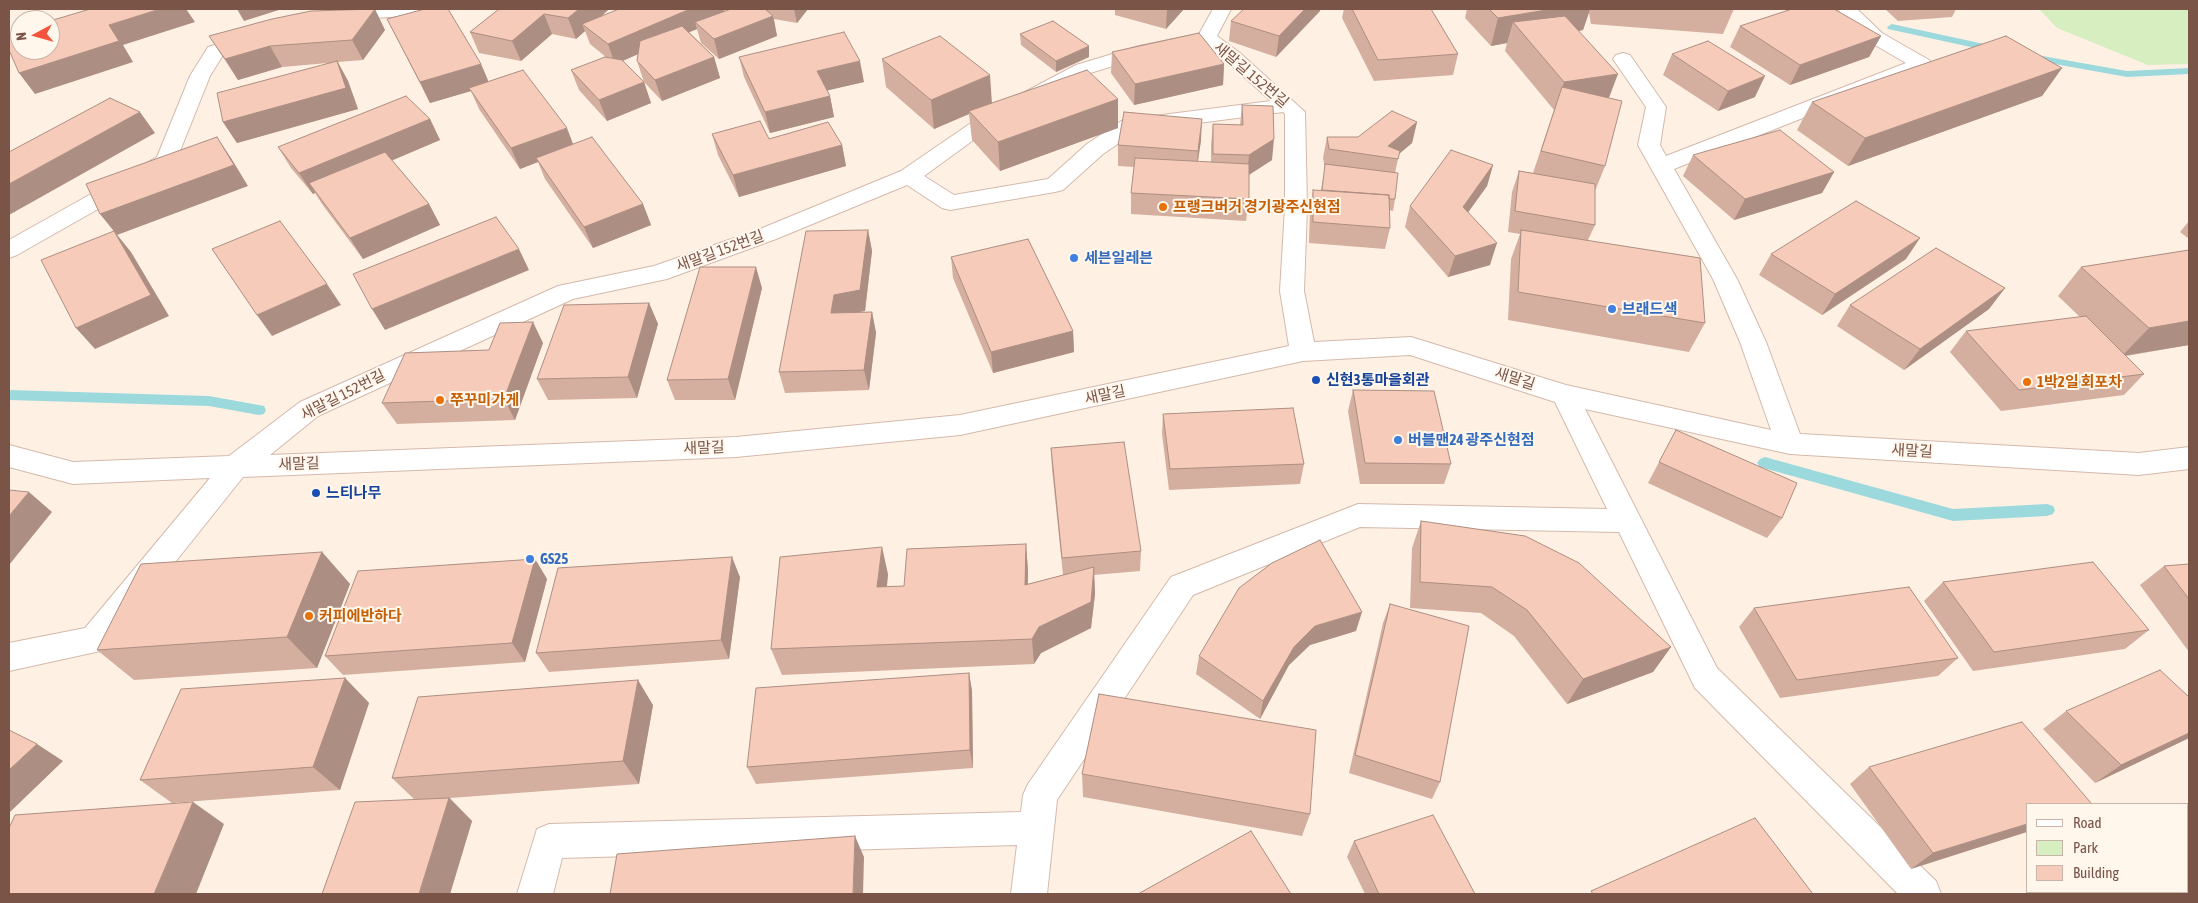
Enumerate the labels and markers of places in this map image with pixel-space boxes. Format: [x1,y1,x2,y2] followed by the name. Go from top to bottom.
[1173,198,1341,216] place label: 프랭크버거 경기광주신현점
[1157,201,1169,213] marker: 프랭크버거 경기광주신현점
[1084,249,1153,267] place label: 세븐일레븐
[1068,252,1080,264] marker: 세븐일레븐
[1622,300,1677,318] place label: 브래드색
[1606,303,1618,315] marker: 브래드색
[1326,371,1430,389] place label: 신현3통마을회관
[2037,373,2122,391] place label: 1박2일 회포차
[1310,374,1322,386] marker: 신현3통마을회관
[2021,376,2033,388] marker: 1박2일 회포차
[450,391,519,409] place label: 쭈꾸미가게
[434,394,446,406] marker: 쭈꾸미가게
[1408,431,1535,449] place label: 버블맨24 광주신현점
[1392,434,1404,446] marker: 버블맨24 광주신현점
[326,484,381,502] place label: 느티나무
[310,487,322,499] marker: 느티나무
[540,550,568,568] place label: GS25
[524,553,536,565] marker: GS25
[319,607,402,625] place label: 커피에반하다
[303,610,315,622] marker: 커피에반하다

